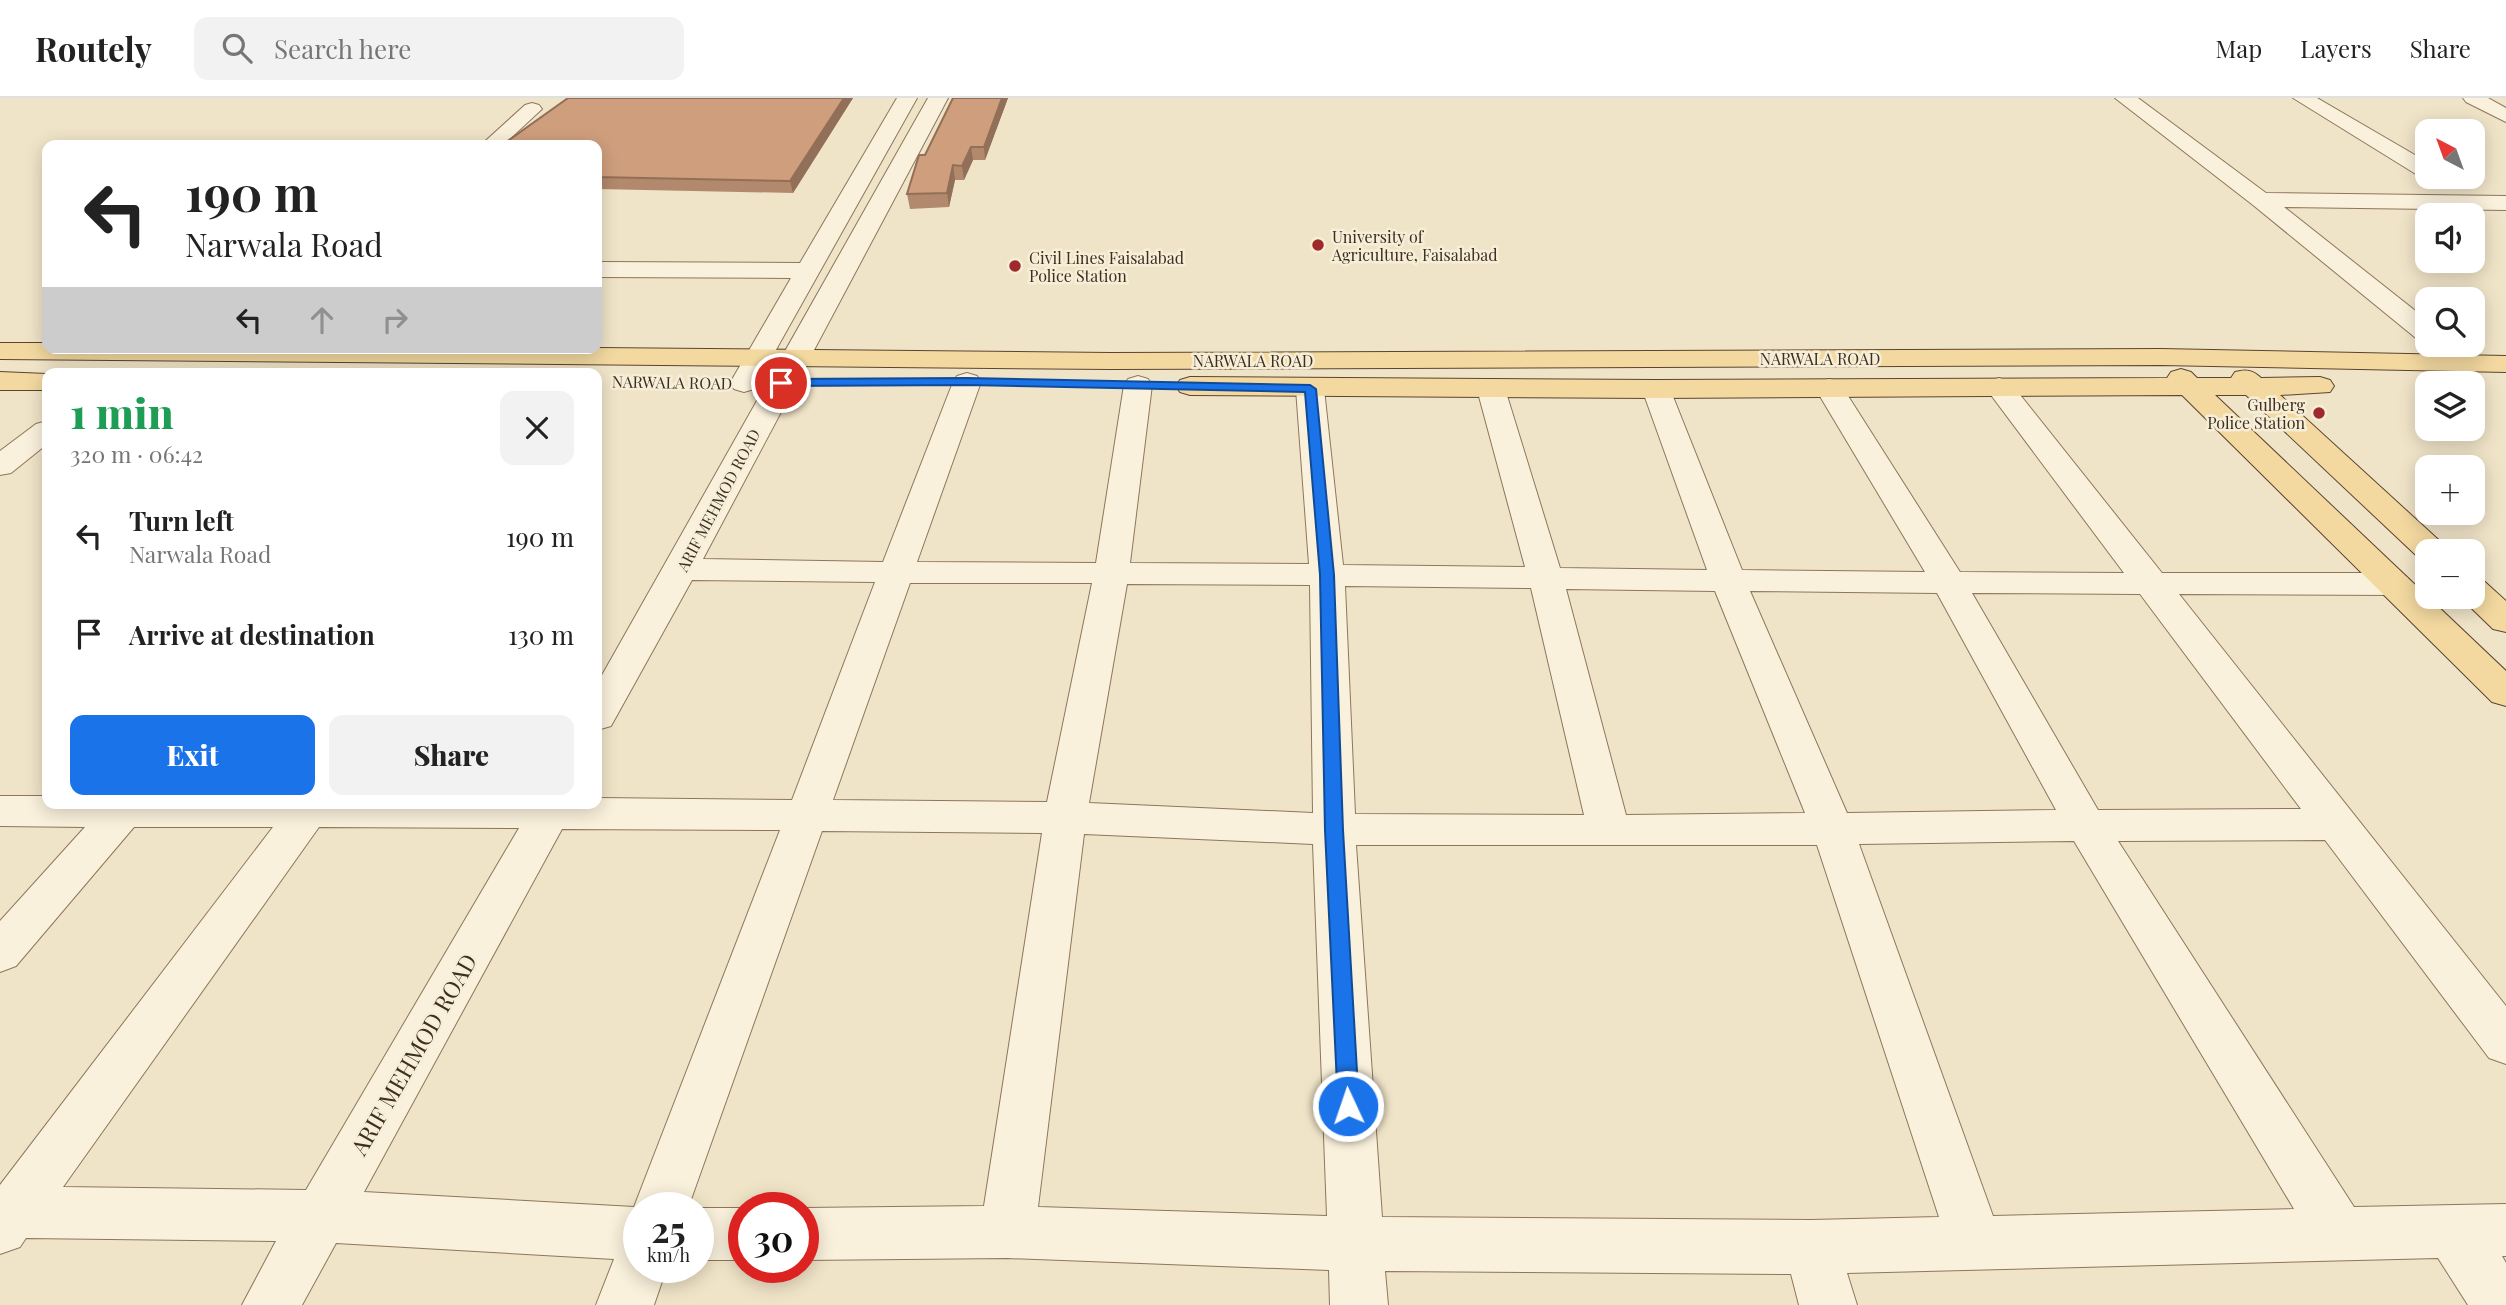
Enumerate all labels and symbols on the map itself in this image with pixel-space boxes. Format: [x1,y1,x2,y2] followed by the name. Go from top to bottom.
[2415,119,2485,189] north arrow
[1331,226,1497,265] place label: University of Agriculture, Faisalabad
[1310,237,1326,253] marker: University of Agriculture, Faisalabad
[1029,247,1184,286] place label: Civil Lines Faisalabad Police Station
[1007,258,1023,274] marker: Civil Lines Faisalabad Police Station
[1760,348,1880,369] street label: NARWALA ROAD
[1193,350,1313,371] street label: NARWALA ROAD
[751,353,811,413] pin
[612,370,732,394] street label: NARWALA ROAD
[2207,394,2306,433] place label: Gulberg Police Station
[2311,405,2327,421] marker: Gulberg Police Station
[671,425,764,576] street label: ARIF MEHMOD ROAD
[342,948,483,1161] street label: ARIF MEHMOD ROAD
[1311,1069,1385,1143] position arrow
[728,1192,819,1283] speed limit sign: 30

